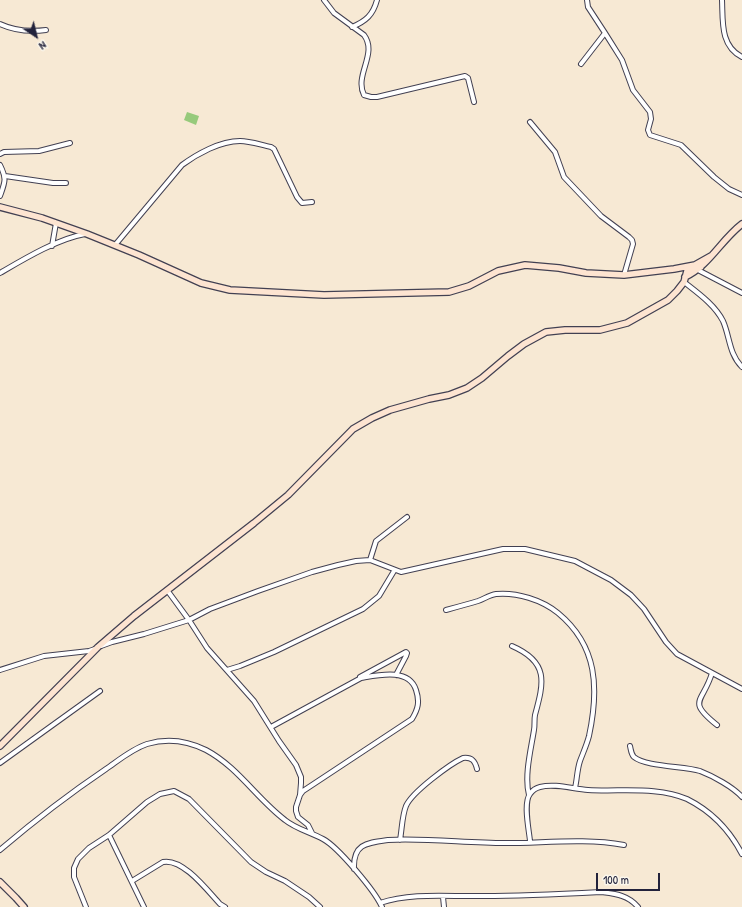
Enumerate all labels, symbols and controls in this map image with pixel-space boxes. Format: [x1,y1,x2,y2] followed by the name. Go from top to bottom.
[16,16,56,56] north arrow
[36,38,49,53] text: N
[598,865,662,891] scale bar
[603,871,629,888] text: 100 m

